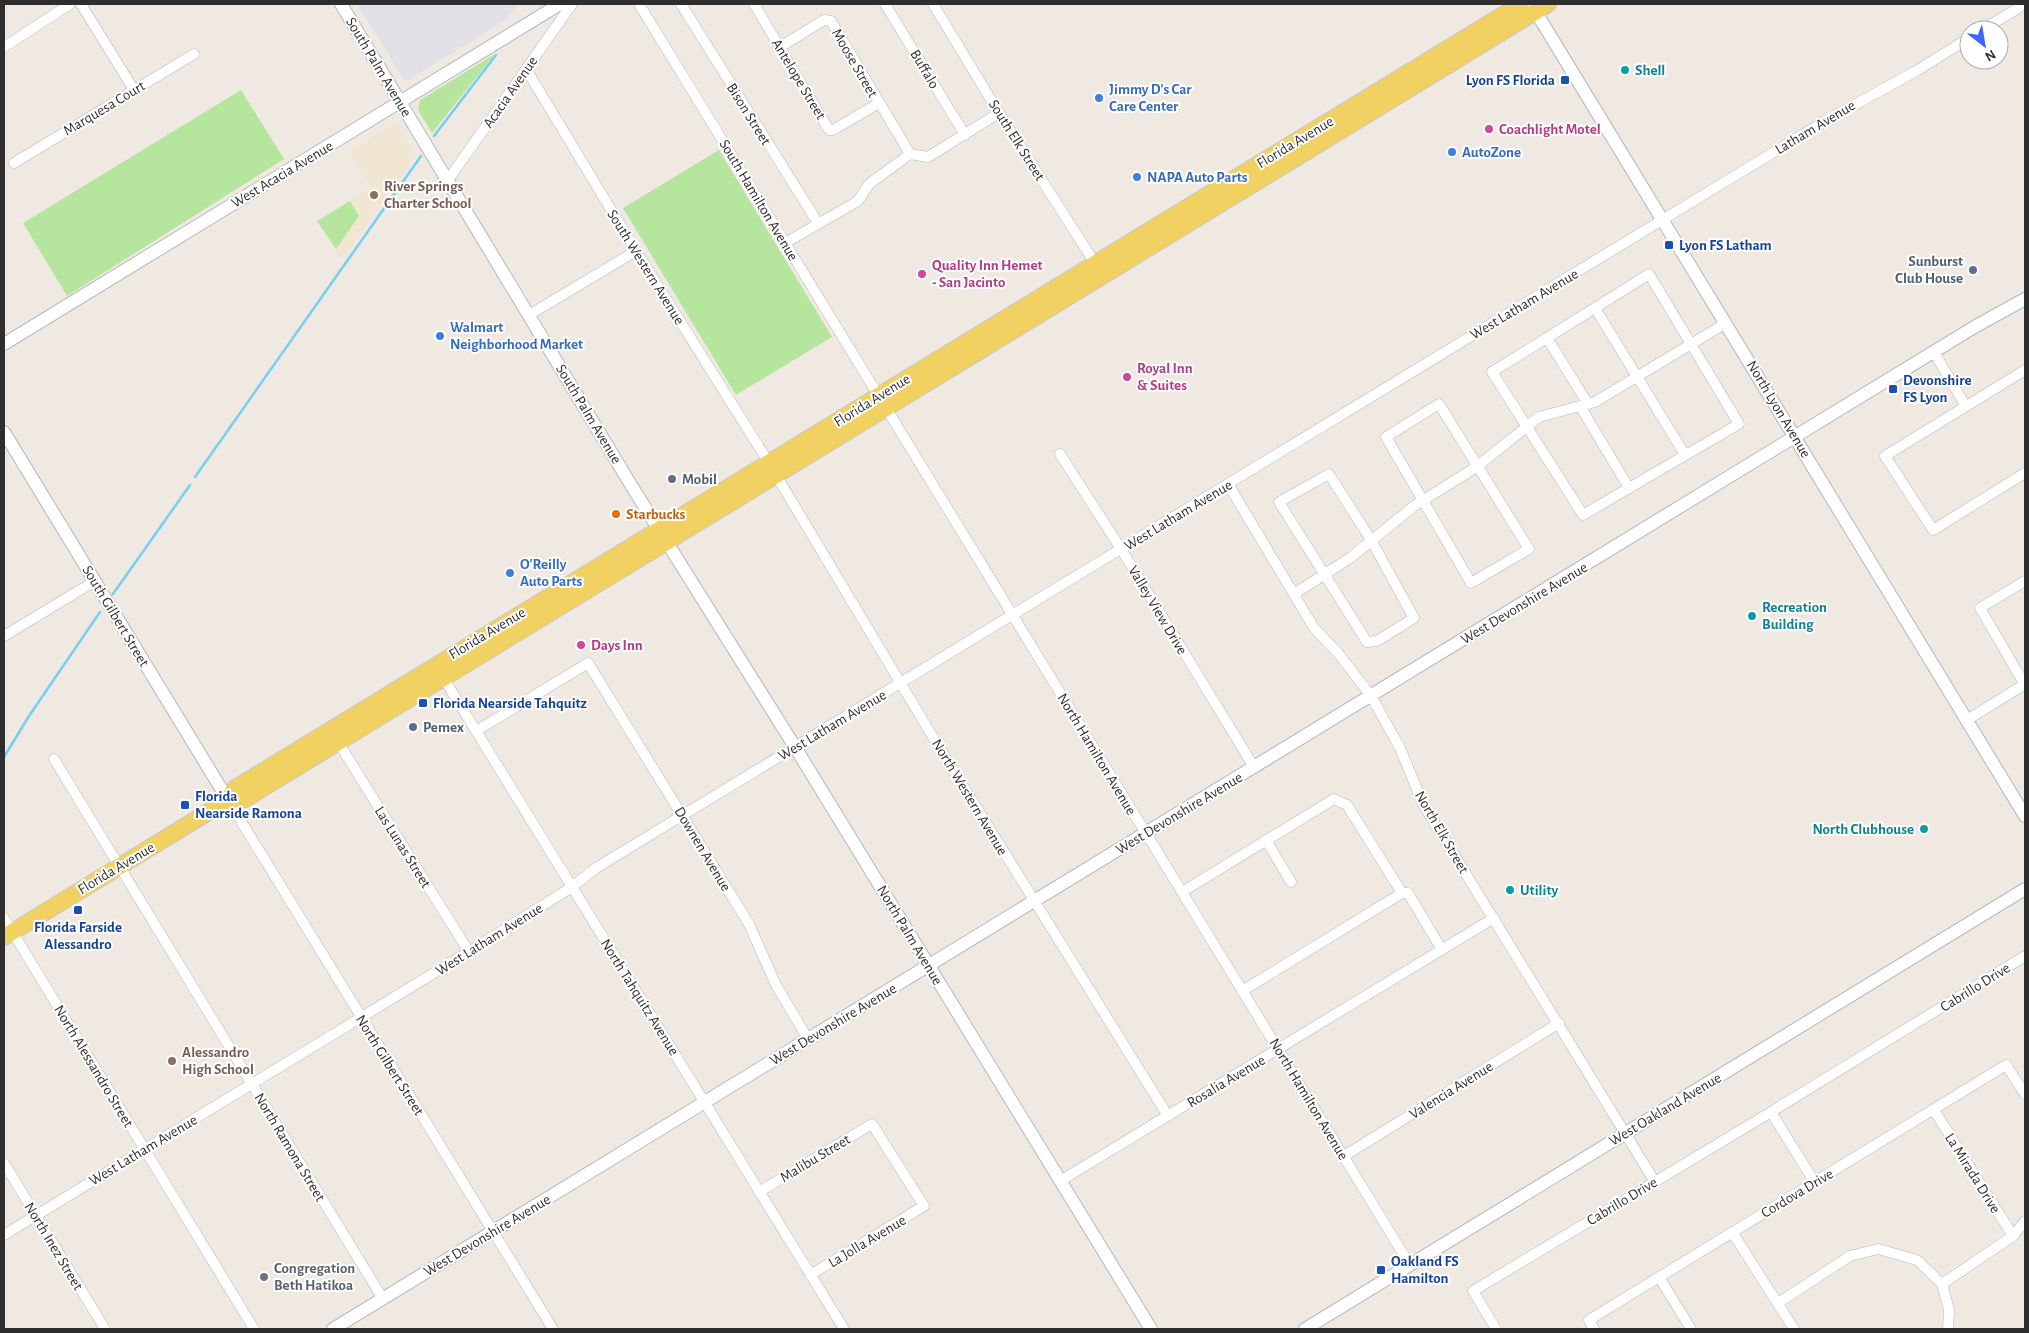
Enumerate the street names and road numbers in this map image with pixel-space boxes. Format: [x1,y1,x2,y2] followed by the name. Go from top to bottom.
[343,15,414,120] street label: South Palm Avenue
[829,26,880,100] street label: Moose Street
[769,36,829,122] street label: Antelope Street
[907,47,942,91] street label: Buffalo
[480,54,541,131] street label: Acacia Avenue
[61,78,148,139] street label: Marquesa Court
[724,81,774,148] street label: Bison Street
[986,97,1048,184] street label: South Elk Street
[1773,98,1858,157] street label: Latham Avenue
[1254,114,1336,171] street label: Florida Avenue
[716,137,801,264] street label: South Hamilton Avenue
[229,138,336,211] street label: West Acacia Avenue
[604,207,687,327] street label: South Western Avenue
[1468,266,1581,343] street label: West Latham Avenue
[1744,358,1813,460] street label: North Lyon Avenue
[553,362,624,467] street label: South Palm Avenue
[831,371,913,430] street label: Florida Avenue
[1122,477,1235,554] street label: West Latham Avenue
[1458,560,1590,647] street label: West Devonshire Avenue
[79,563,152,670] street label: South Gilbert Street
[1125,563,1190,657] street label: Valley View Drive
[446,605,528,662] street label: Florida Avenue
[776,687,889,764] street label: West Latham Avenue
[1054,691,1139,818] street label: North Hamilton Avenue
[929,737,1010,858] street label: North Western Avenue
[1113,770,1245,857] street label: West Devonshire Avenue
[1412,788,1471,876] street label: North Elk Street
[372,804,434,891] street label: Las Lunas Street
[672,804,734,894] street label: Downen Avenue
[75,840,157,897] street label: Florida Avenue
[874,883,945,988] street label: North Palm Avenue
[433,900,546,978] street label: West Latham Avenue
[598,936,682,1058] street label: North Tahquitz Avenue
[1938,960,2013,1015] street label: Cabrillo Drive
[767,981,899,1068] street label: West Devonshire Avenue
[51,1003,136,1130] street label: North Alessandro Street
[353,1012,427,1118] street label: North Gilbert Street
[1266,1036,1351,1163] street label: North Hamilton Avenue
[1185,1052,1268,1111] street label: Rosalia Avenue
[1407,1059,1496,1122] street label: Valencia Avenue
[1607,1070,1724,1149] street label: West Oakland Avenue
[251,1090,328,1204] street label: North Ramona Street
[87,1112,200,1189] street label: West Latham Avenue
[1942,1131,2003,1216] street label: La Mirada Drive
[777,1132,853,1185] street label: Malibu Street
[1759,1166,1836,1221] street label: Cordova Drive
[1584,1175,1660,1228] street label: Cabrillo Drive
[421,1192,553,1279] street label: West Devonshire Avenue
[22,1200,86,1293] street label: North Inez Street
[826,1212,909,1270] street label: La Jolla Avenue

